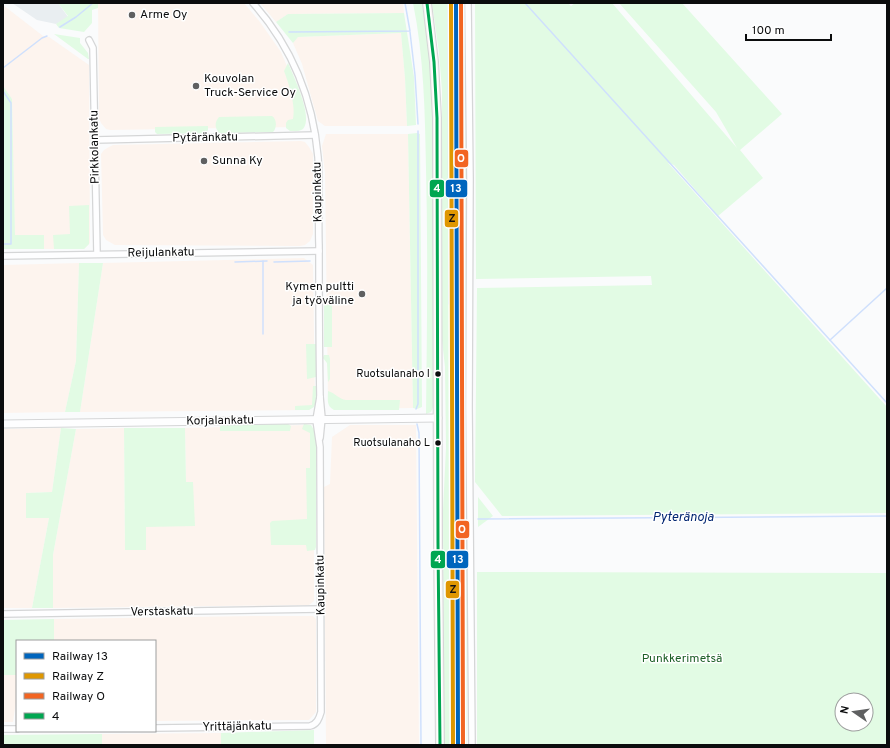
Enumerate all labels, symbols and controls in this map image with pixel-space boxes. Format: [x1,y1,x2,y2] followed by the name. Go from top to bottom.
[140,7,187,23] place label: Arme Oy
[127,10,137,20] marker: Arme Oy
[746,16,831,42] scale bar
[752,23,785,39] text: 100 m
[204,71,296,101] place label: Kouvolan Truck-Service Oy
[191,81,201,91] marker: Kouvolan Truck-Service Oy
[86,110,104,184] street label: Pirkkolankatu
[172,129,238,147] street label: Pytäränkatu
[454,149,469,168] line badge: O
[457,152,465,166] text: O
[212,153,263,169] place label: Sunna Ky
[199,156,209,166] marker: Sunna Ky
[309,162,327,222] street label: Kaupinkatu
[429,179,445,198] line badge: 4
[445,179,468,198] line badge: 13
[433,182,441,196] text: 4
[451,182,462,196] text: 13
[444,209,459,228] line badge: Z
[448,212,456,226] text: Z
[127,244,195,262] street label: Reijulankatu
[285,279,354,309] place label: Kymen pultti ja työväline
[357,289,367,299] marker: Kymen pultti ja työväline
[356,367,430,381] place label: Ruotsulanaho I
[433,369,443,379] marker: Ruotsulanaho I
[186,412,254,430] street label: Korjalankatu
[353,436,430,450] place label: Ruotsulanaho L
[433,438,443,448] marker: Ruotsulanaho L
[652,510,714,526] water label: Pyteränoja
[455,520,470,539] line badge: O
[458,523,466,537] text: O
[430,550,446,569] line badge: 4
[446,550,469,569] line badge: 13
[434,553,442,567] text: 4
[453,553,464,567] text: 13
[312,555,330,615] street label: Kaupinkatu
[445,580,460,599] line badge: Z
[449,583,457,597] text: Z
[130,603,194,621] street label: Verstaskatu
[16,640,156,732] legend
[52,649,108,665] text: Railway 13
[642,651,722,667] park label: Punkkerimetsä
[52,669,104,685] text: Railway Z
[52,689,105,705] text: Railway O
[834,692,874,732] north arrow
[838,705,853,715] text: N
[52,709,59,725] text: 4
[202,718,272,736] street label: Yrittäjänkatu

